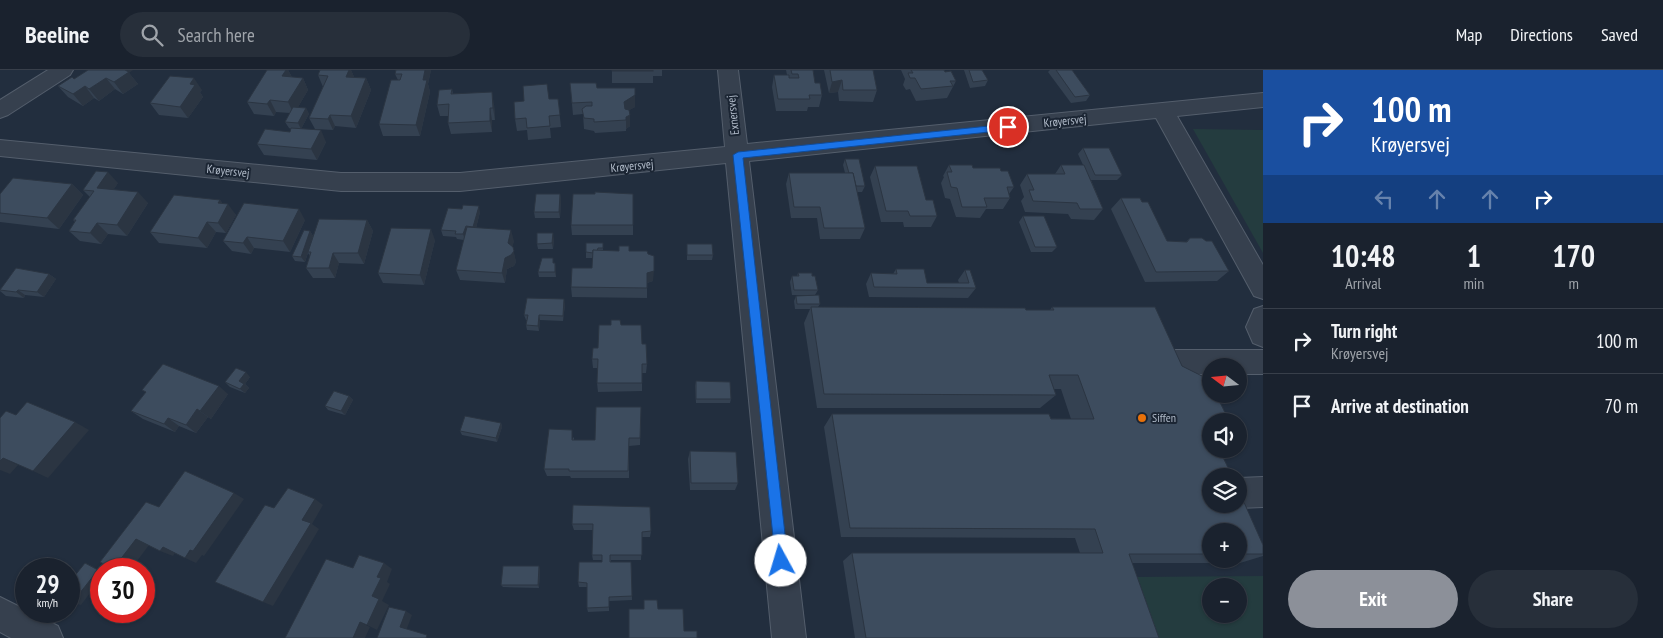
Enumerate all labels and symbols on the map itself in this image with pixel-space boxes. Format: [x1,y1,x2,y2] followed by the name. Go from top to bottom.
[723,94,742,136] street label: Exnersvej
[987,106,1029,148] pin
[1043,111,1087,130] street label: Krøyersvej
[610,156,654,175] street label: Krøyersvej
[206,161,250,180] street label: Krøyersvej
[1202,358,1248,402] north arrow
[1152,410,1176,425] place label: Siffen
[1136,412,1148,424] marker: Siffen
[754,534,806,586] position arrow
[90,558,155,623] speed limit sign: 30

